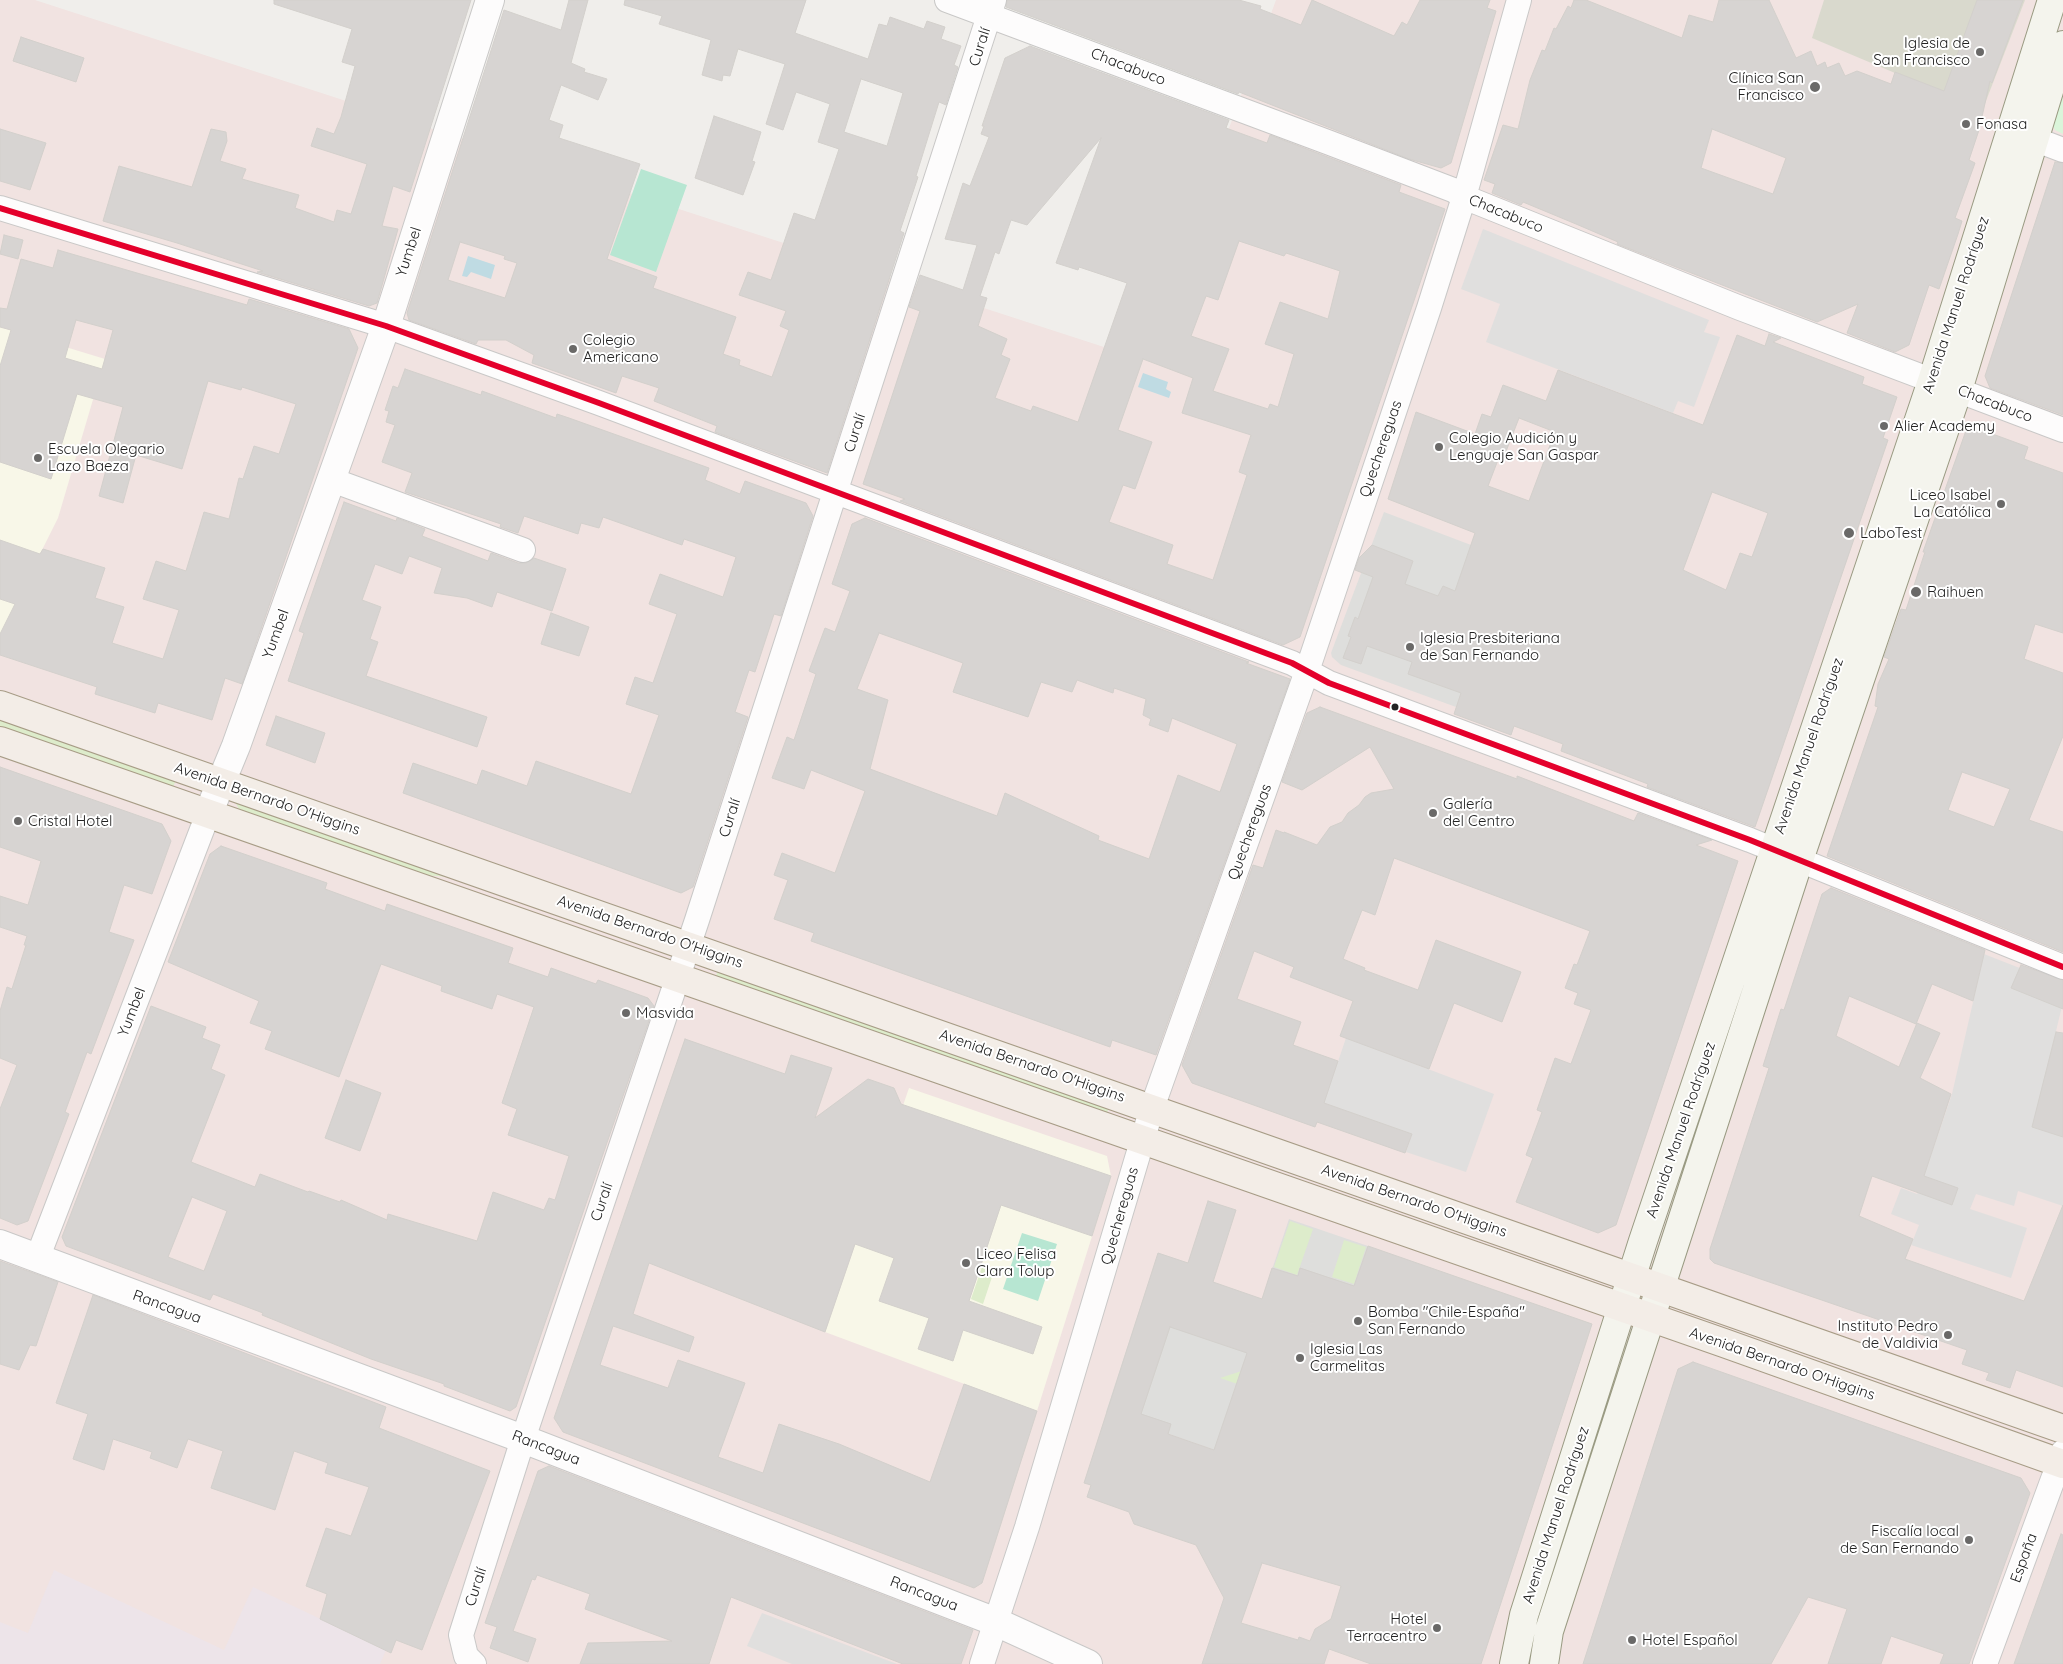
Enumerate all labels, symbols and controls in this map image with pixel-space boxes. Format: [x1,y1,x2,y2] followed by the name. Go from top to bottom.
[965,25,995,69] street label: Curalí
[1873,34,1970,69] place label: Iglesia de San Francisco
[1088,44,1168,90] street label: Chacabuco
[1974,46,1986,58] marker: Iglesia de San Francisco
[1729,69,1804,104] place label: Clínica San Francisco
[1808,80,1822,94] marker: Clínica San Francisco
[1976,115,2027,133] place label: Fonasa
[1960,118,1972,130] marker: Fonasa
[1466,191,1546,237] street label: Chacabuco
[1919,214,1993,396] street label: Avenida Manuel Rodríguez
[393,225,425,279] street label: Yumbel
[583,331,658,366] place label: Colegio Americano
[567,343,579,355] marker: Colegio Americano
[1955,381,2035,427] street label: Chacabuco
[1356,398,1406,500] street label: Quechereguas
[840,411,870,455] street label: Curalí
[1894,417,1995,435] place label: Alier Academy
[1878,420,1890,432] marker: Alier Academy
[1449,429,1599,464] place label: Colegio Audición y Lenguaje San Gaspar
[48,440,165,475] place label: Escuela Olegario Lazo Baeza
[1433,441,1445,453] marker: Colegio Audición y Lenguaje San Gaspar
[32,452,44,464] marker: Escuela Olegario Lazo Baeza
[1909,486,1991,521] place label: Liceo Isabel La Católica
[1995,498,2007,510] marker: Liceo Isabel La Católica
[1860,524,1922,542] place label: LaboTest
[1842,526,1856,540] marker: LaboTest
[1927,583,1984,601] place label: Raihuen
[1909,585,1923,599] marker: Raihuen
[259,607,293,661] street label: Yumbel
[1420,629,1560,664] place label: Iglesia Presbiteriana de San Fernando
[1404,641,1416,653] marker: Iglesia Presbiteriana de San Fernando
[1770,656,1848,836] street label: Avenida Manuel Rodríguez
[1390,702,1400,712] unlabelled marker
[172,759,362,839] street label: Avenida Bernardo O'Higgins
[1224,781,1276,883] street label: Quechereguas
[1443,795,1515,830] place label: Galería del Centro
[715,796,745,840] street label: Curalí
[1427,807,1439,819] marker: Galería del Centro
[28,812,112,830] place label: Cristal Hotel
[12,815,24,827] marker: Cristal Hotel
[555,892,745,972] street label: Avenida Bernardo O'Higgins
[114,985,150,1039] street label: Yumbel
[636,1004,694,1022] place label: Masvida
[620,1007,632,1019] marker: Masvida
[937,1026,1127,1106] street label: Avenida Bernardo O'Higgins
[1642,1040,1720,1220] street label: Avenida Manuel Rodríguez
[1319,1161,1509,1241] street label: Avenida Bernardo O'Higgins
[1097,1165,1143,1267] street label: Quechereguas
[587,1180,617,1224] street label: Curalí
[976,1245,1056,1280] place label: Liceo Felisa Clara Tolup
[960,1257,972,1269] marker: Liceo Felisa Clara Tolup
[130,1286,204,1328] street label: Rancagua
[1368,1303,1525,1338] place label: Bomba "Chile-España" San Fernando
[1352,1315,1364,1327] marker: Bomba "Chile-España" San Fernando
[1838,1317,1938,1352] place label: Instituto Pedro de Valdivia
[1687,1324,1877,1404] street label: Avenida Bernardo O'Higgins
[1942,1329,1954,1341] marker: Instituto Pedro de Valdivia
[1310,1340,1385,1375] place label: Iglesia Las Carmelitas
[1294,1352,1306,1364] marker: Iglesia Las Carmelitas
[1519,1424,1593,1606] street label: Avenida Manuel Rodríguez
[509,1427,583,1469] street label: Rancagua
[1840,1522,1959,1557] place label: Fiscalía local de San Fernando
[2007,1531,2041,1585] street label: España
[1963,1534,1975,1546] marker: Fiscalía local de San Fernando
[461,1565,491,1609] street label: Curalí
[887,1573,961,1615] street label: Rancagua
[1346,1610,1427,1645] place label: Hotel Terracentro
[1431,1622,1443,1634] marker: Hotel Terracentro
[1642,1631,1738,1649] place label: Hotel Español
[1626,1634,1638,1646] marker: Hotel Español

